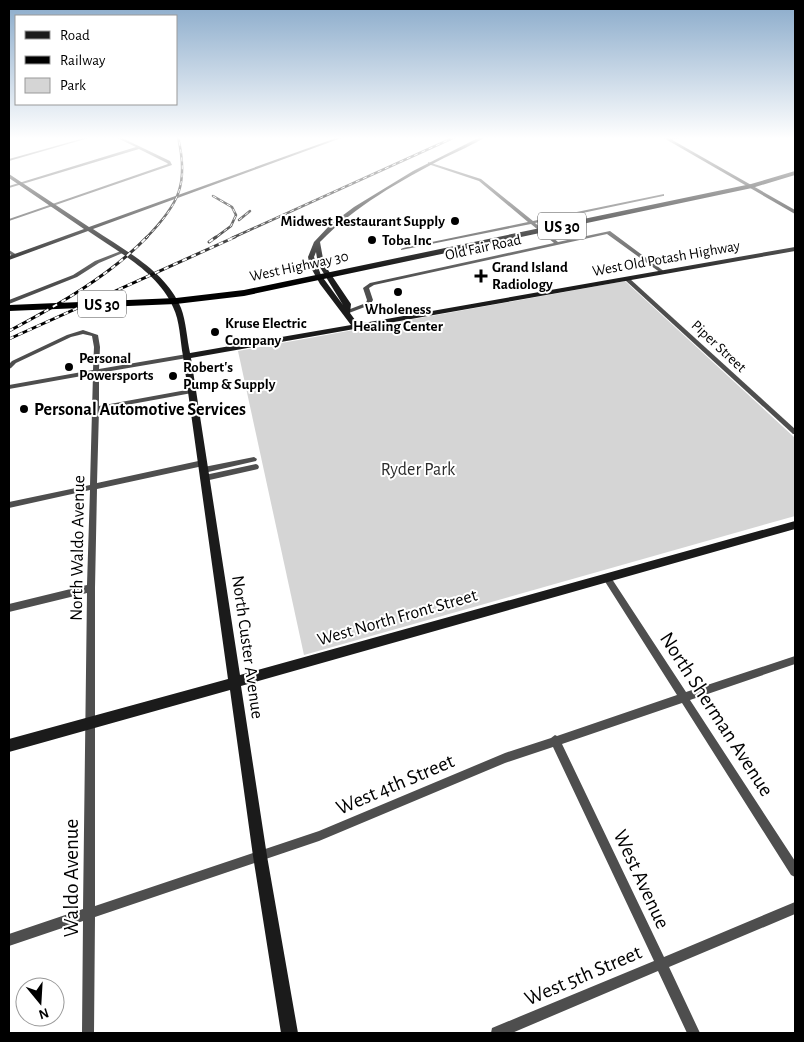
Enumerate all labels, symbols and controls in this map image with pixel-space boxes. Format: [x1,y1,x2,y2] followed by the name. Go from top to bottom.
[15,15,178,105] legend
[60,28,90,43] text: Road
[60,53,106,68] text: Railway
[60,78,86,93] text: Park
[538,212,586,240] road number: US 30
[281,214,445,229] place label: Midwest Restaurant Supply
[449,215,461,227] marker: Midwest Restaurant Supply
[444,232,523,263] street label: Old Fair Road
[382,233,432,248] place label: Toba Inc
[366,234,378,246] marker: Toba Inc
[591,238,742,279] street label: West Old Potash Highway
[248,249,350,284] street label: West Highway 30
[492,260,568,292] place label: Grand Island Radiology
[474,269,488,283] marker: Grand Island Radiology
[392,286,404,298] marker: Wholeness Healing Center
[78,290,126,318] road number: US 30
[353,302,444,334] place label: Wholeness Healing Center
[225,316,307,348] place label: Kruse Electric Company
[688,317,749,375] street label: Piper Street
[209,326,221,338] marker: Kruse Electric Company
[79,351,154,383] place label: Personal Powersports
[183,360,276,392] place label: Robert's Pump & Supply
[63,361,75,373] marker: Personal Powersports
[167,370,179,382] marker: Robert's Pump & Supply
[34,401,246,419] place label: Personal Automotive Services
[18,403,30,415] marker: Personal Automotive Services
[381,461,456,479] park label: Ryder Park
[68,475,88,621] street label: North Waldo Avenue
[228,574,266,720] street label: North Custer Avenue
[315,586,479,649] street label: West North Front Street
[656,629,777,800] street label: North Sherman Avenue
[333,750,458,819] street label: West 4th Street
[61,819,82,937] street label: Waldo Avenue
[609,826,674,932] street label: West Avenue
[522,941,645,1009] street label: West 5th Street
[15,977,65,1027] north arrow
[37,1005,51,1022] text: N

